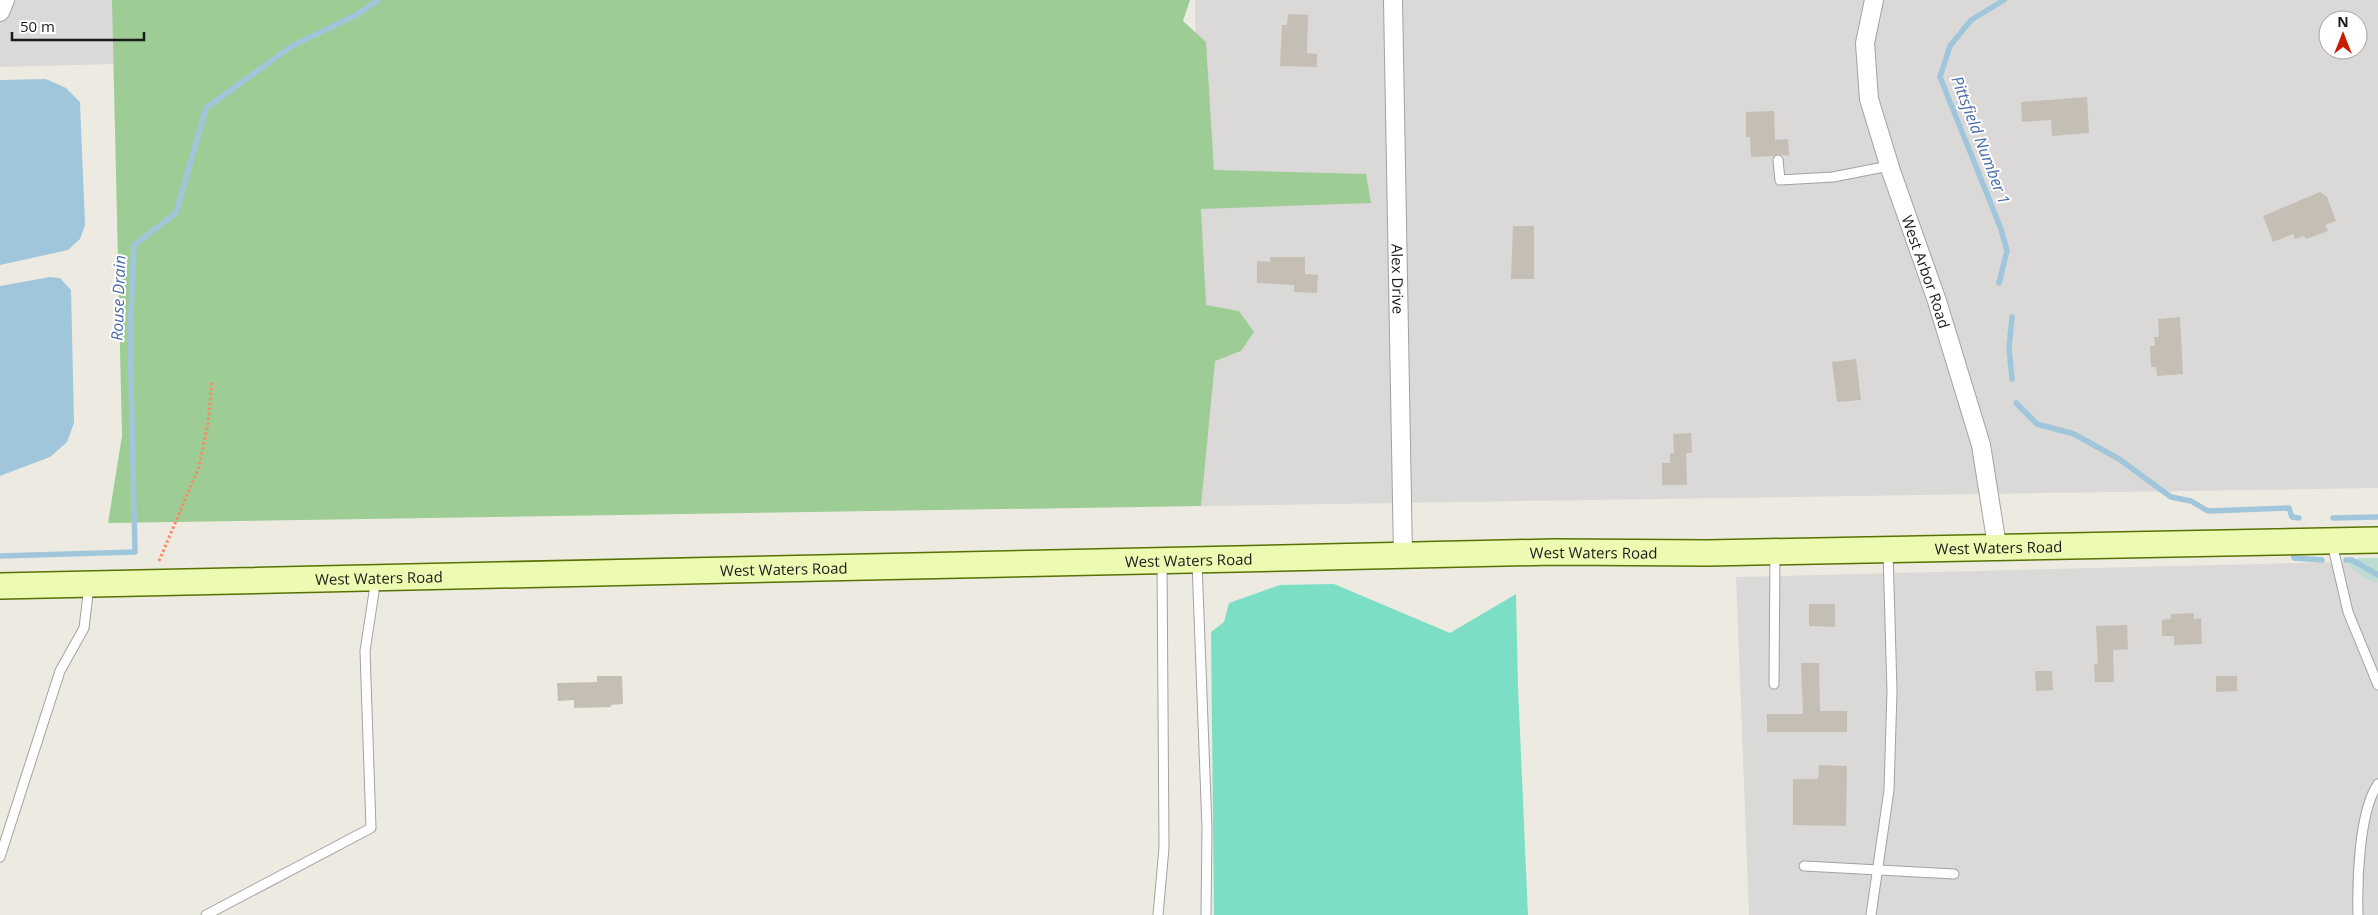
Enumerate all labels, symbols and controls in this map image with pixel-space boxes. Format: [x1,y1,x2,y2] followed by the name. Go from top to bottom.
[12,10,145,42] scale bar
[2318,10,2368,60] north arrow
[2337,12,2349,31] text: N
[20,16,55,36] text: 50 m
[1946,73,2016,207] water label: Pittsfield Number 1
[1897,212,1955,331] street label: West Arbor Road
[1387,244,1409,314] street label: Alex Drive
[106,255,130,341] water label: Rouse Drain
[1935,536,2063,559] street label: West Waters Road
[1530,542,1658,563] street label: West Waters Road
[1125,549,1253,571] street label: West Waters Road
[720,557,848,580] street label: West Waters Road
[315,566,443,589] street label: West Waters Road

